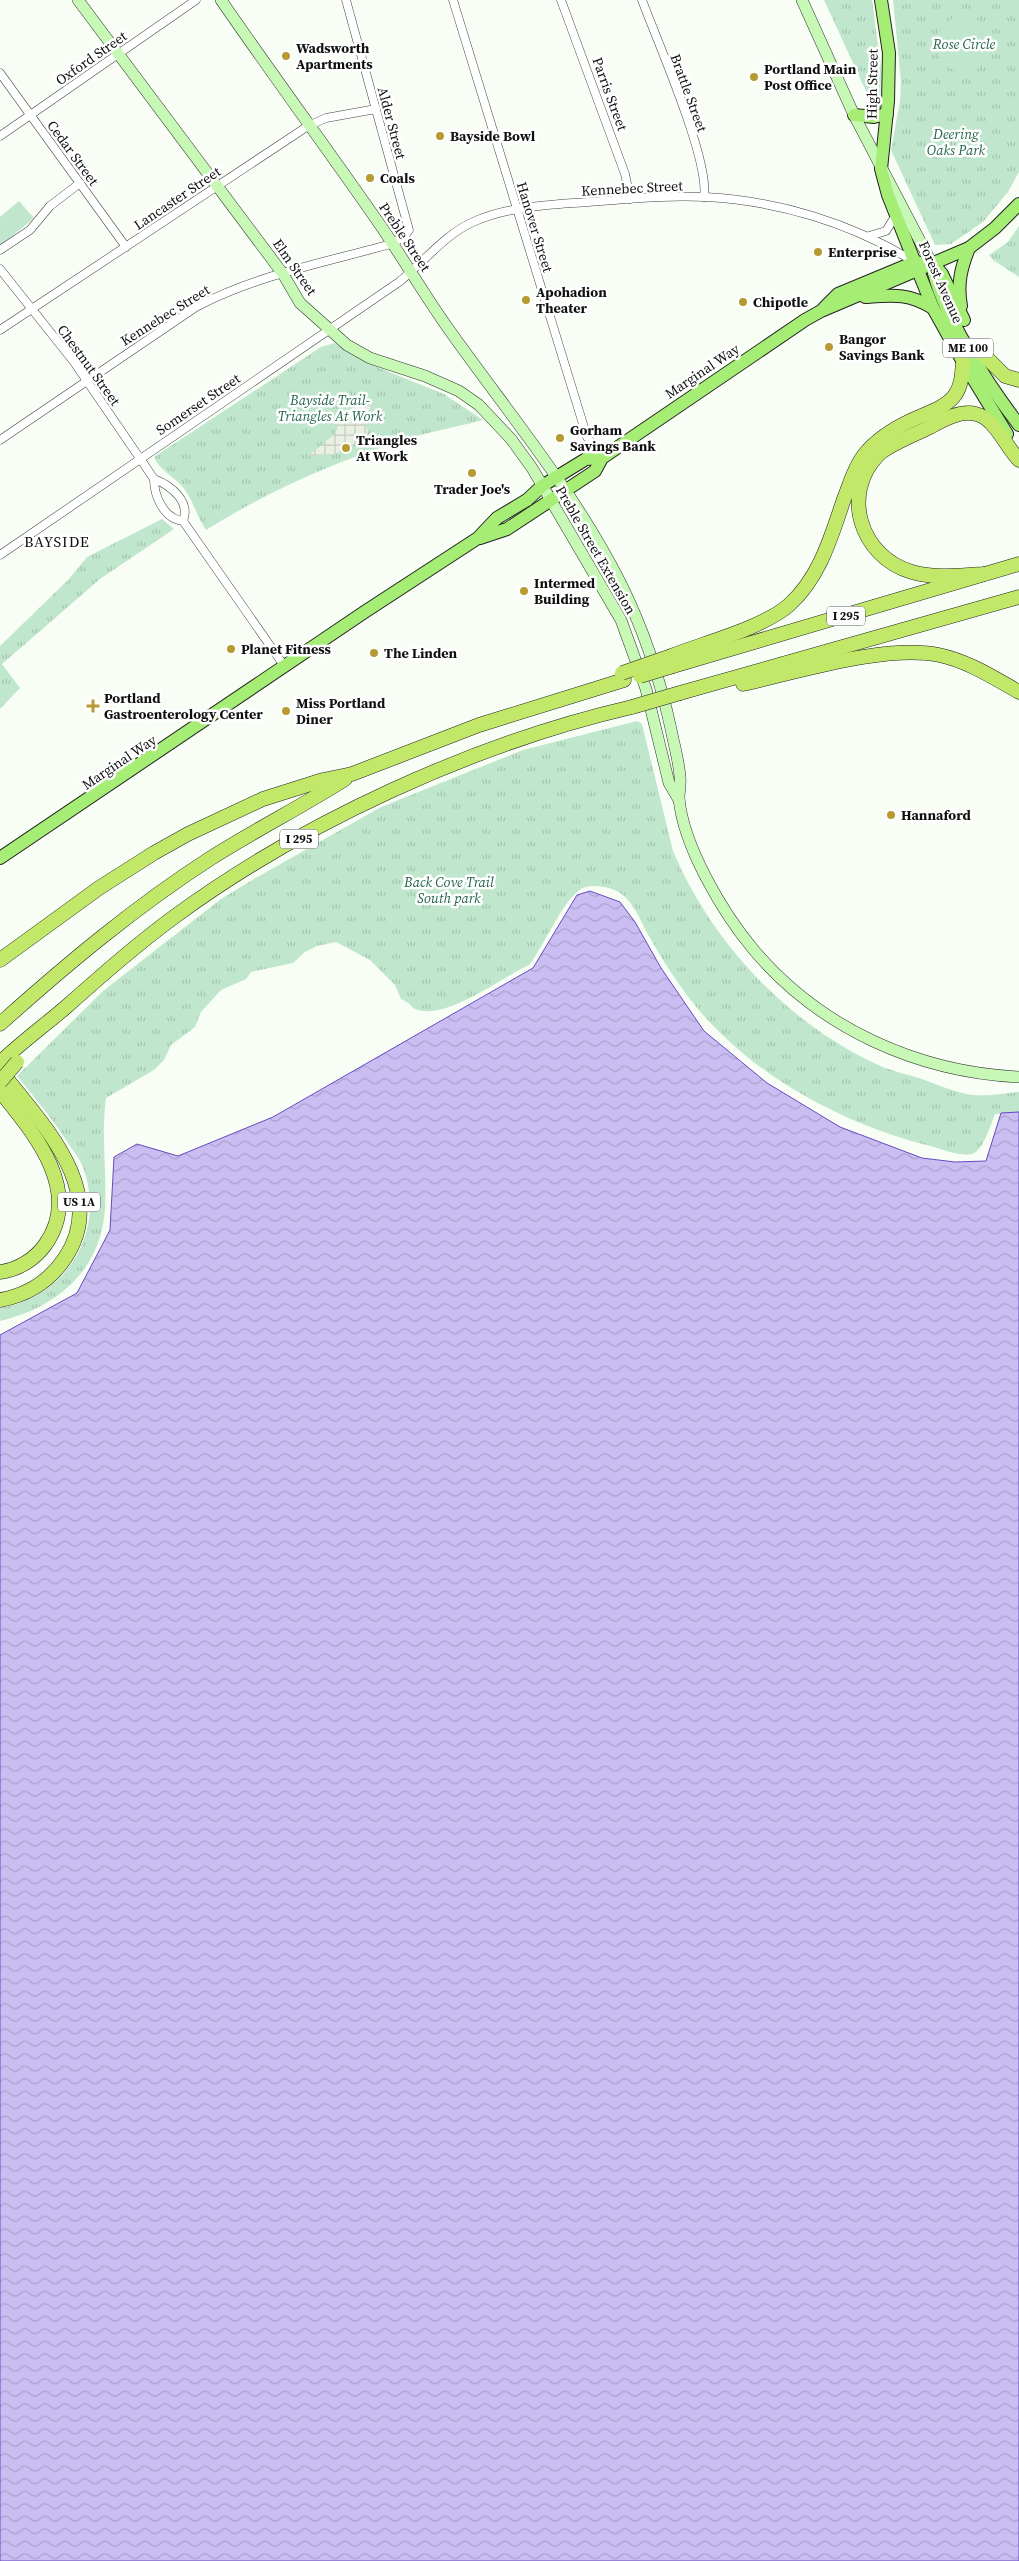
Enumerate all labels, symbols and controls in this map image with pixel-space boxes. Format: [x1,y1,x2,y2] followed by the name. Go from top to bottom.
[51,26,131,90] street label: Oxford Street
[932,34,996,54] park label: Rose Circle
[296,38,373,74] place label: Wadsworth Apartments
[861,48,883,119] street label: High Street
[280,50,292,62] marker: Wadsworth Apartments
[666,51,713,135] street label: Brattle Street
[587,54,633,134] street label: Parris Street
[764,59,857,95] place label: Portland Main Post Office
[748,71,760,83] marker: Portland Main Post Office
[373,85,411,162] street label: Alder Street
[43,116,104,190] street label: Cedar Street
[927,124,986,160] park label: Deering Oaks Park
[450,126,536,146] place label: Bayside Bowl
[434,130,446,142] marker: Bayside Bowl
[130,161,225,235] street label: Lancaster Street
[380,168,415,188] place label: Coals
[364,172,376,184] marker: Coals
[581,175,684,201] street label: Kennebec Street
[512,179,558,275] street label: Hanover Street
[374,198,436,276] street label: Preble Street
[268,235,322,300] street label: Elm Street
[914,238,968,326] street label: Forest Avenue
[828,242,897,262] place label: Enterprise
[812,246,824,258] marker: Enterprise
[117,279,214,350] street label: Kennebec Street
[536,282,607,318] place label: Apohadion Theater
[753,292,808,312] place label: Chipotle
[520,294,532,306] marker: Apohadion Theater
[737,296,749,308] marker: Chipotle
[53,320,125,410] street label: Chestnut Street
[839,329,925,365] place label: Bangor Savings Bank
[661,338,744,403] street label: Marginal Way
[943,338,993,358] road number: ME 100
[823,341,835,353] marker: Bangor Savings Bank
[152,368,244,440] street label: Somerset Street
[278,390,383,426] park label: Bayside Trail- Triangles At Work
[570,420,656,456] place label: Gorham Savings Bank
[356,430,418,466] place label: Triangles At Work
[554,432,566,444] marker: Gorham Savings Bank
[340,442,352,454] marker: Triangles At Work
[466,467,478,479] marker: Trader Joe's
[434,479,511,499] place label: Trader Joe's
[551,482,641,618] street label: Preble Street Extension
[24,531,90,552] district label: BAYSIDE
[534,573,596,609] place label: Intermed Building
[518,585,530,597] marker: Intermed Building
[827,606,865,626] road number: I 295
[241,639,332,659] place label: Planet Fitness
[225,643,237,655] marker: Planet Fitness
[384,643,458,663] place label: The Linden
[368,647,380,659] marker: The Linden
[104,688,263,724] place label: Portland Gastroenterology Center
[296,693,386,729] place label: Miss Portland Diner
[86,699,100,713] marker: Portland Gastroenterology Center
[280,705,292,717] marker: Miss Portland Diner
[78,729,161,794] street label: Marginal Way
[901,805,972,825] place label: Hannaford
[885,809,897,821] marker: Hannaford
[280,830,318,849] road number: I 295
[403,872,494,908] park label: Back Cove Trail South park
[58,1192,100,1212] road number: US 1A

